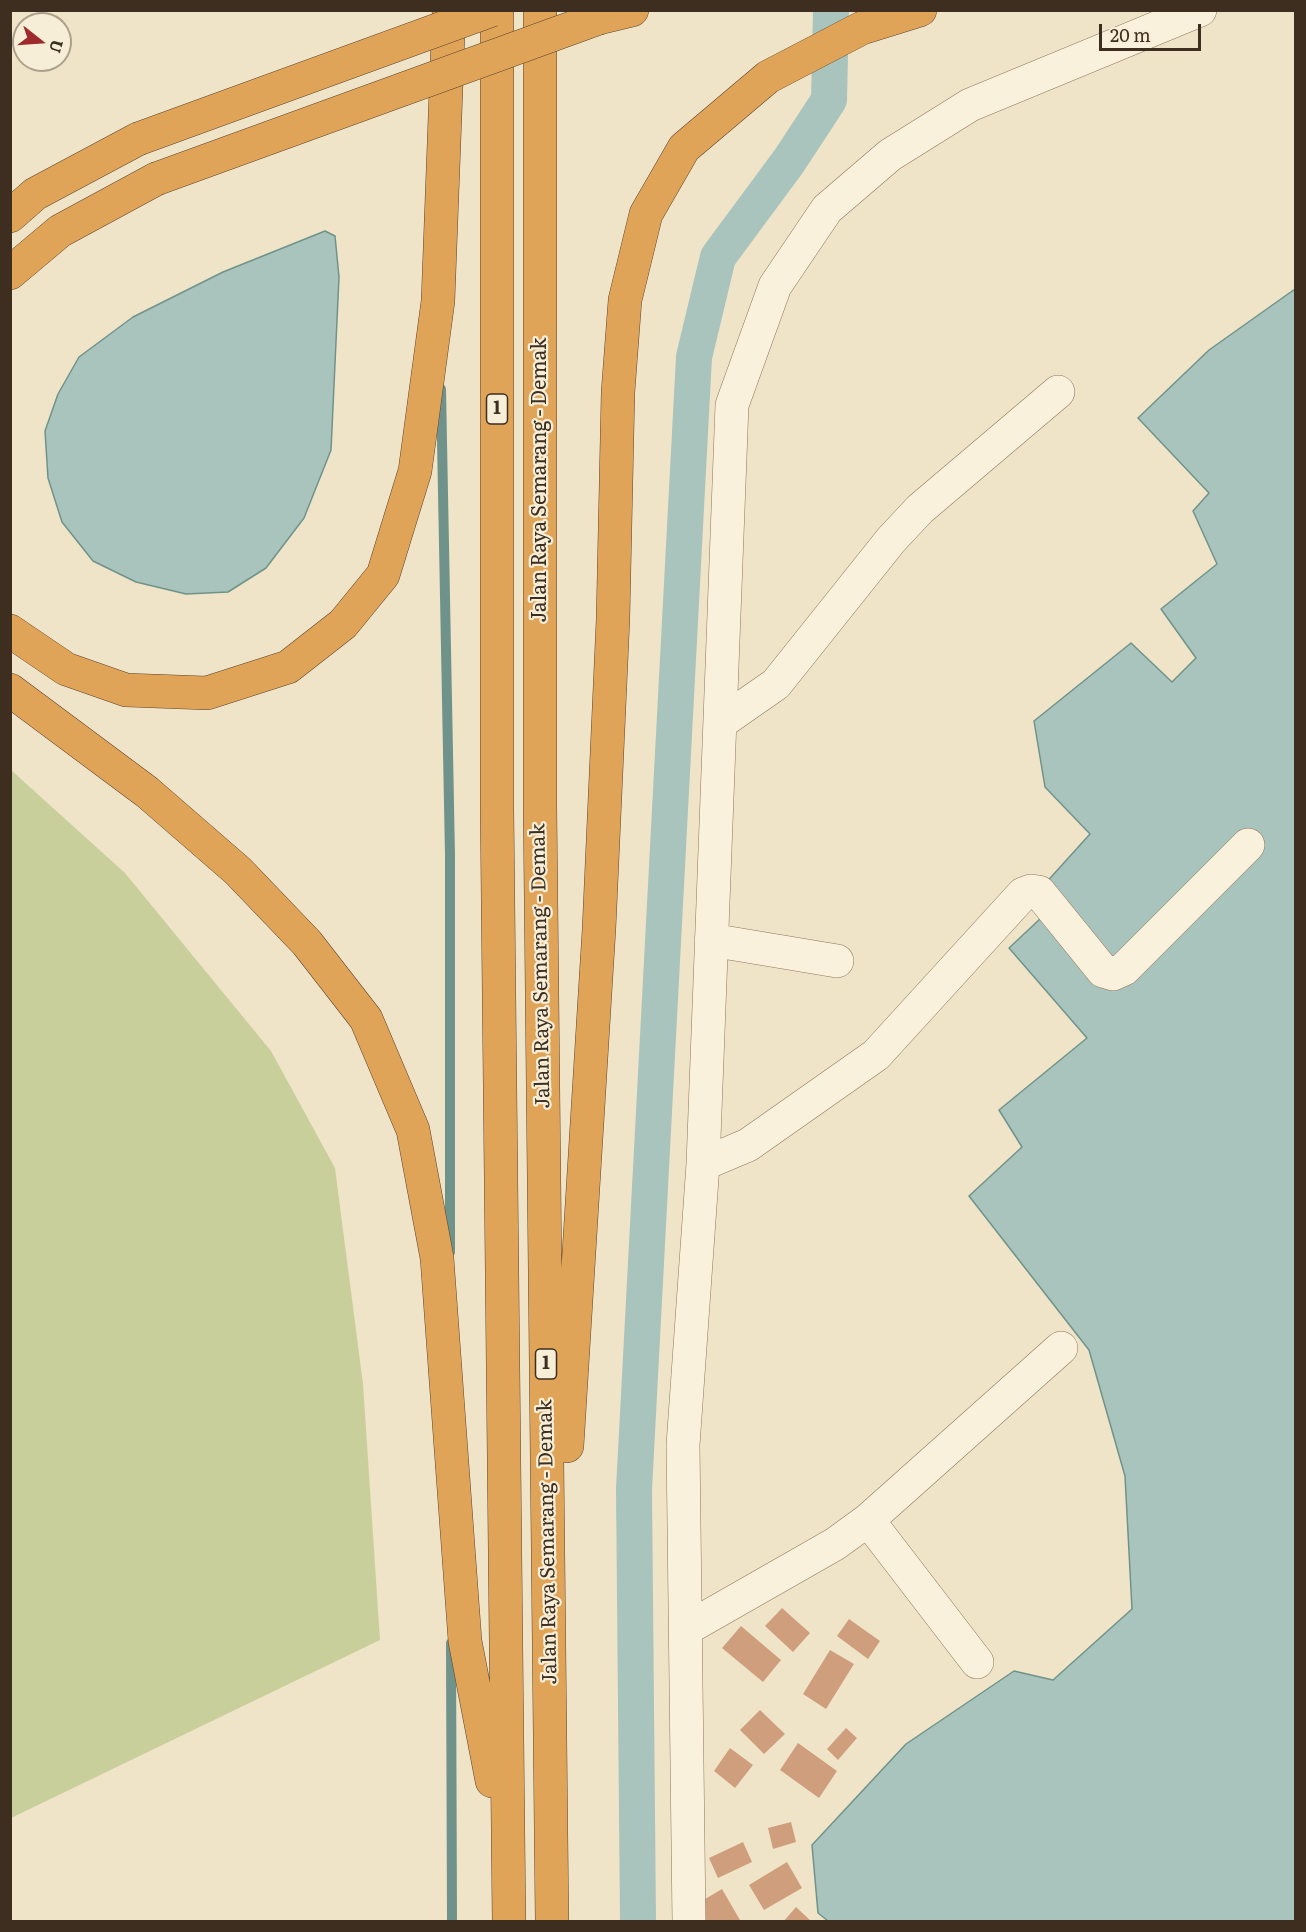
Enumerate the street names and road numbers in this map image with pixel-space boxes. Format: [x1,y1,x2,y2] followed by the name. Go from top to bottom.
[528,338,552,622] street label: Jalan Raya Semarang - Demak
[486,394,508,424] road number: 1
[527,823,555,1109] street label: Jalan Raya Semarang - Demak
[536,1349,556,1379] road number: 1
[534,1399,562,1685] street label: Jalan Raya Semarang - Demak

